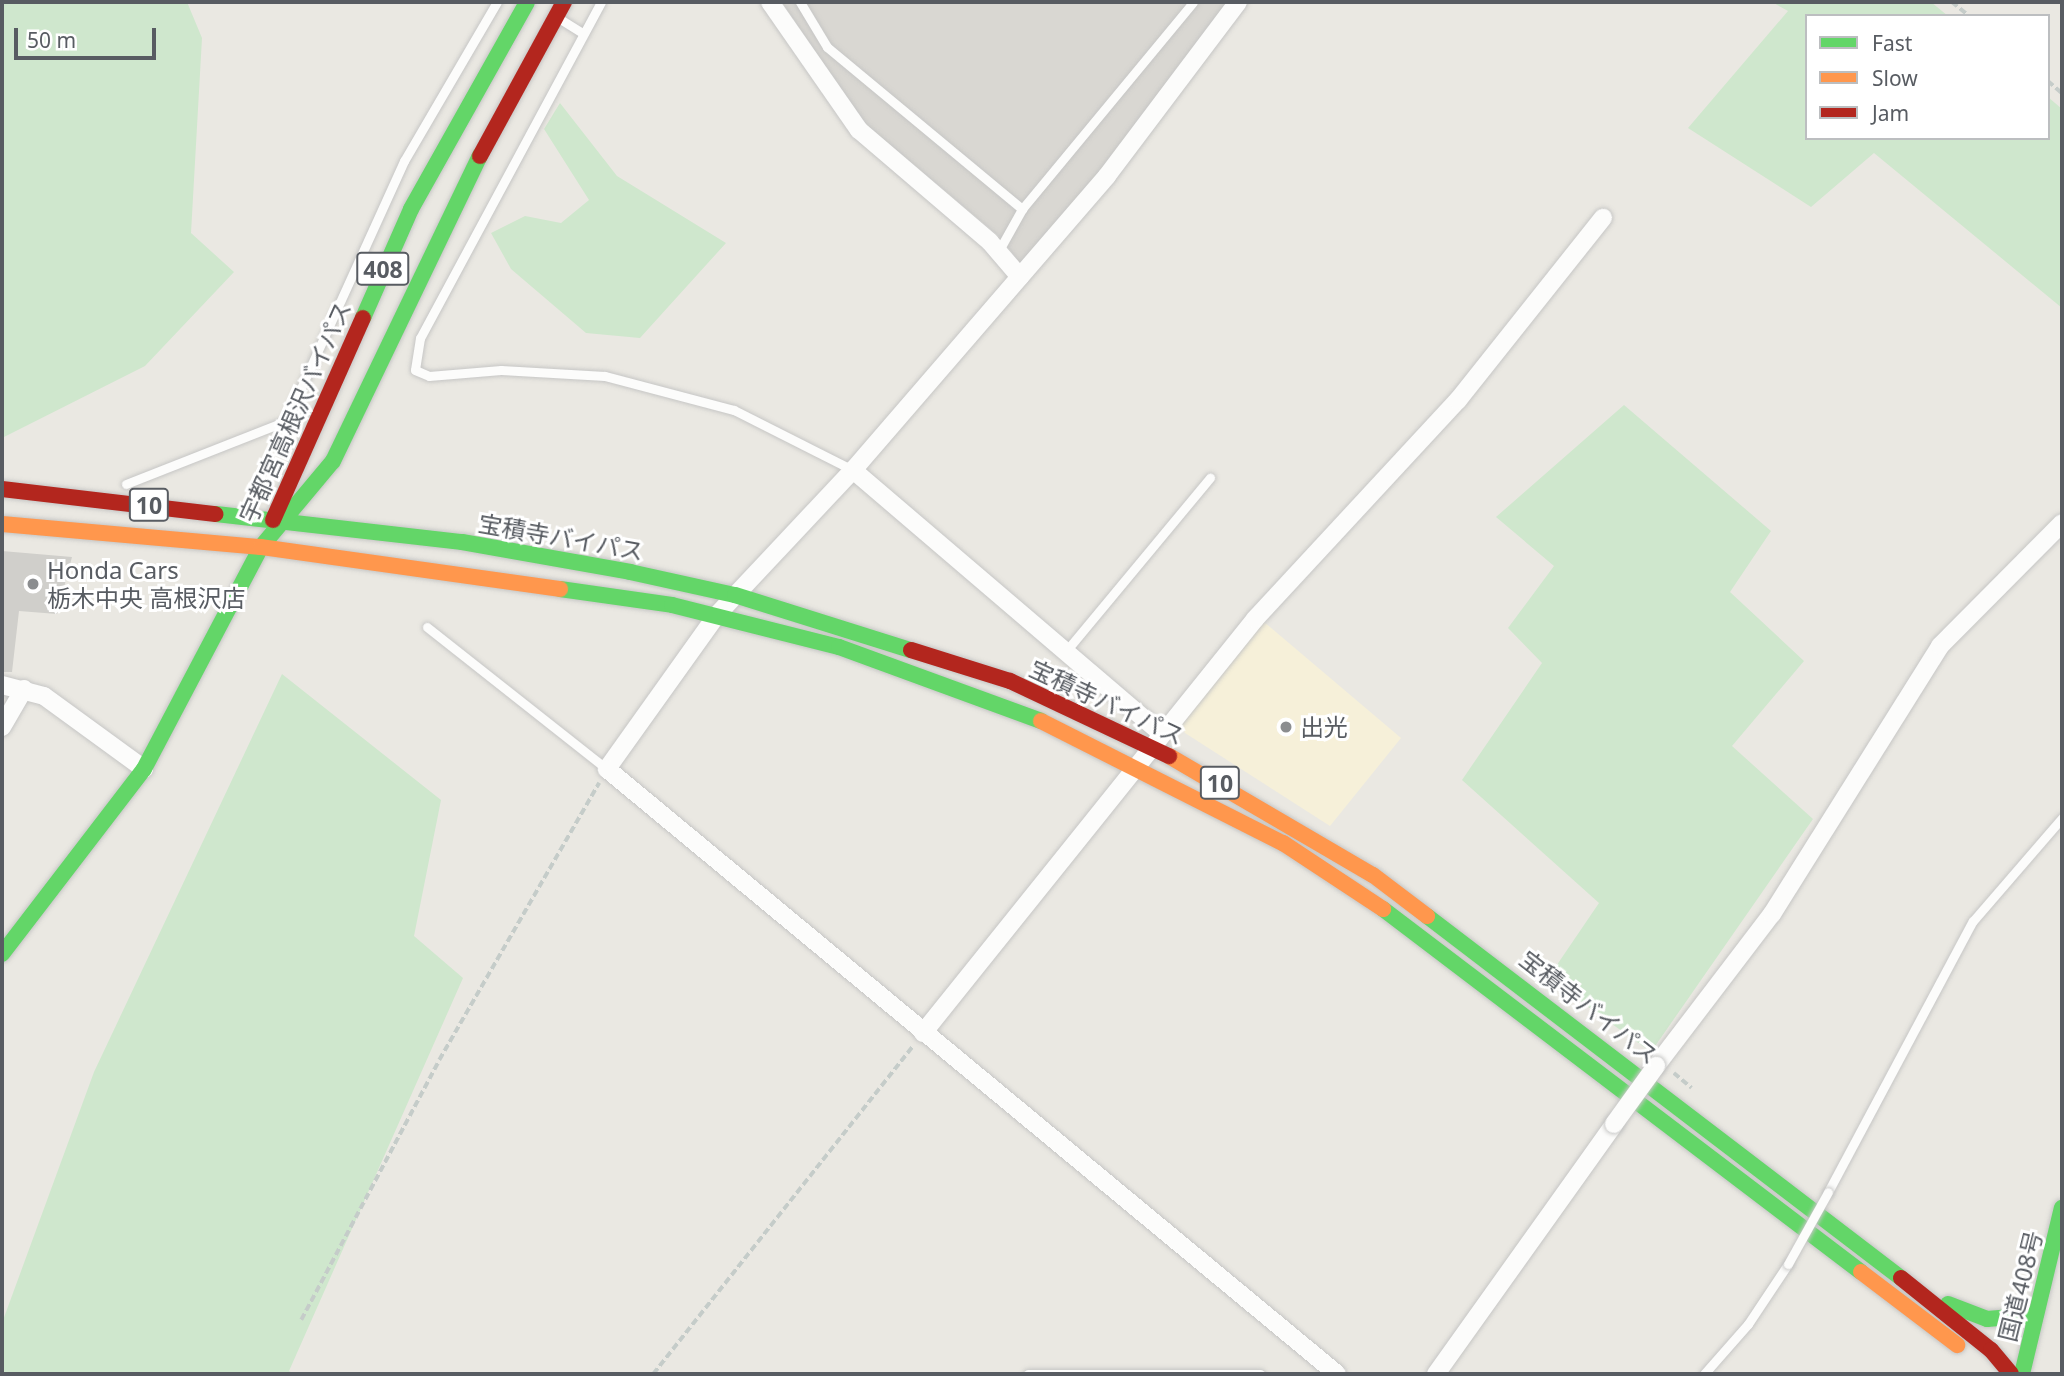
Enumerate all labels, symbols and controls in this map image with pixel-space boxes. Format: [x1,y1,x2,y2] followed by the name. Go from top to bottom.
[18,14,159,58] scale bar
[1805,14,2050,140] legend
[27,26,76,54] text: 50 m
[1872,29,1912,57] text: Fast
[1872,64,1918,92] text: Slow
[1872,99,1909,127] text: Jam
[355,250,411,288] road number: 408
[233,297,357,527] street label: 宇都宮高根沢バイパス
[128,485,170,524] road number: 10
[476,508,646,566] street label: 宝積寺バイパス
[47,556,245,612] place label: Honda Cars 栃木中央 高根沢店
[25,576,41,592] marker: Honda Cars 栃木中央 高根沢店
[1025,653,1189,751] street label: 宝積寺バイパス
[1300,713,1348,741] place label: 出光
[1278,719,1294,735] marker: 出光
[1199,764,1241,803] road number: 10
[1514,944,1664,1070] street label: 宝積寺バイパス
[1992,1228,2048,1344] street label: 国道408号

